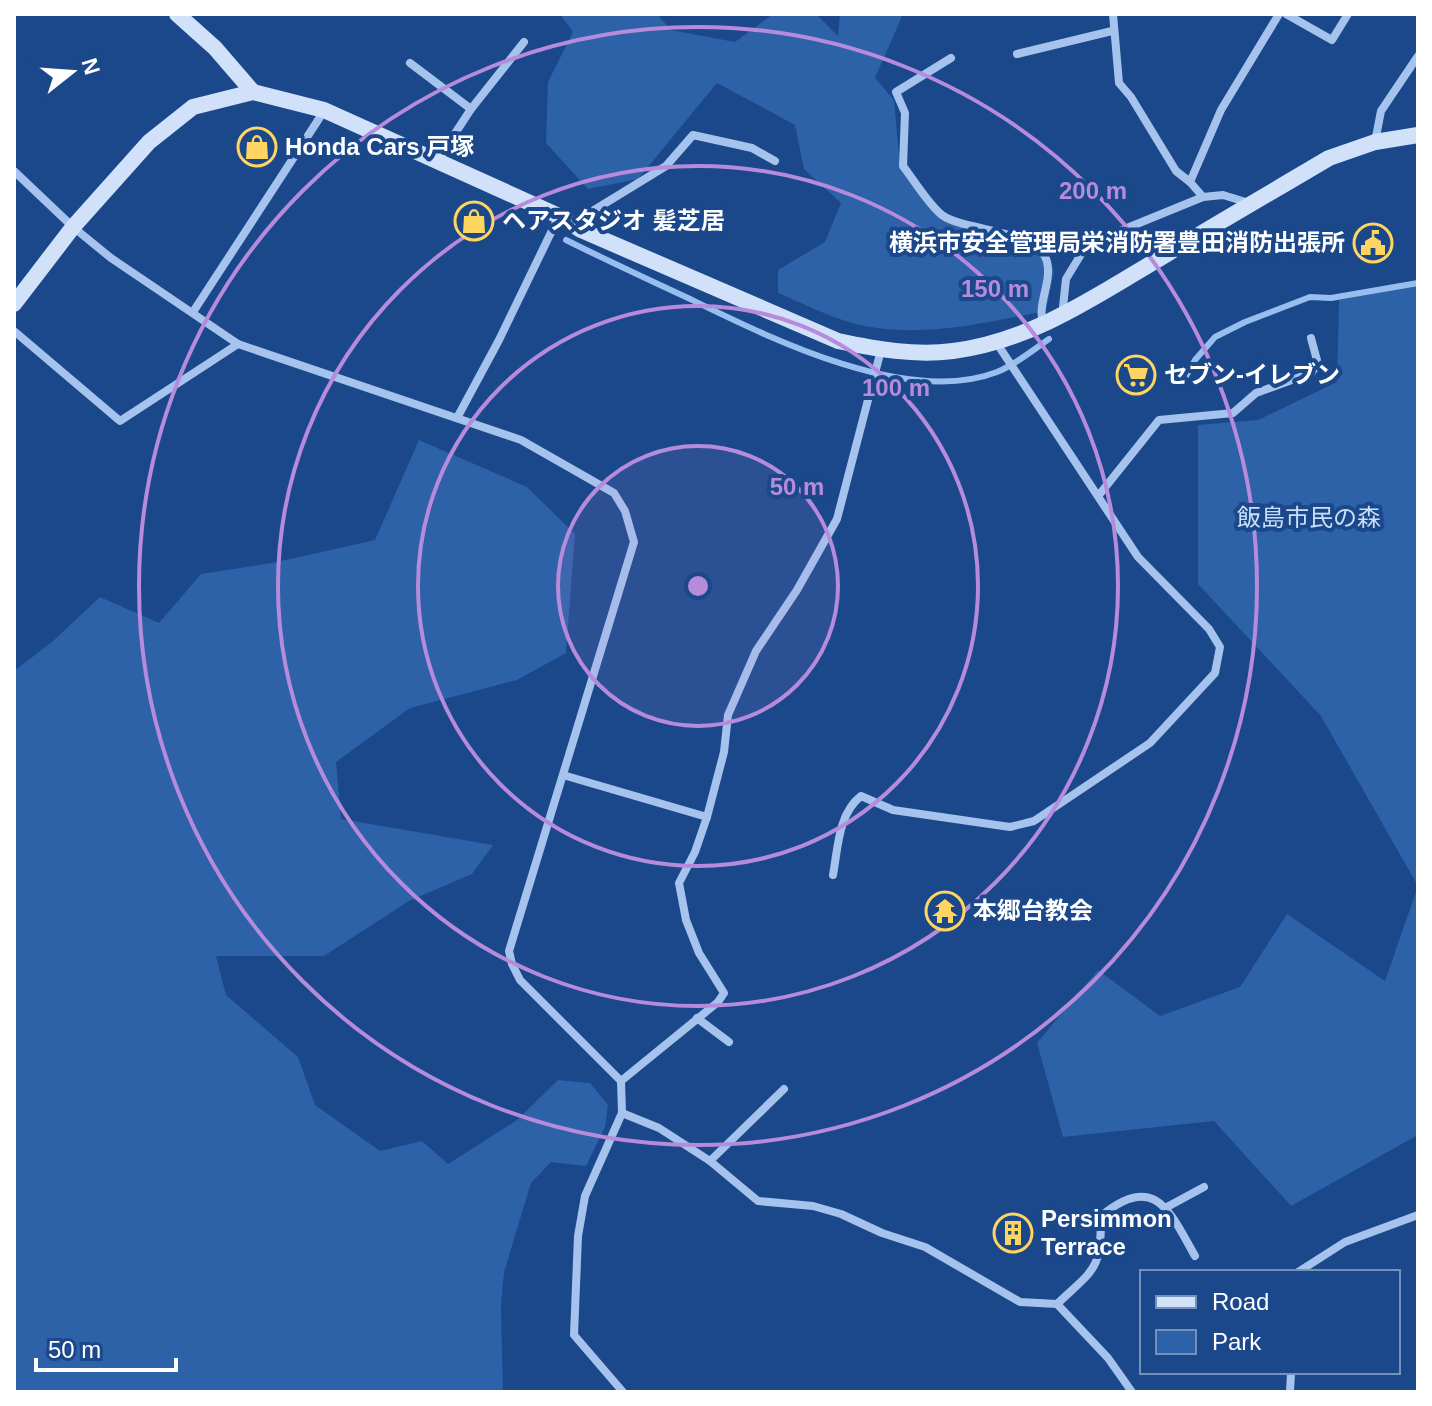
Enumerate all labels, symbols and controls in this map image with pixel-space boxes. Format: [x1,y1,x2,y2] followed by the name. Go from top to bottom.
[32,32,112,112] north arrow
[76,55,105,78] text: N
[236,126,278,168] shop icon: Honda Cars 戸塚
[285,133,474,160] place label: Honda Cars 戸塚
[1059,177,1127,204] text: 200 m
[453,200,495,242] shop icon: ヘアスタジオ 髪芝居
[502,207,725,234] place label: ヘアスタジオ 髪芝居
[1352,222,1394,264] public building icon: 横浜市安全管理局栄消防署豊田消防出張所
[889,229,1345,256] place label: 横浜市安全管理局栄消防署豊田消防出張所
[961,275,1029,302] text: 150 m
[1115,354,1157,396] supermarket icon: セブン-イレブン
[1164,361,1340,388] place label: セブン-イレブン
[862,374,930,401] text: 100 m
[770,473,824,500] text: 50 m
[1237,504,1381,531] park label: 飯島市民の森
[684,572,712,600] centre of rings
[924,890,966,932] temple icon: 本郷台教会
[973,897,1093,924] place label: 本郷台教会
[1041,1205,1172,1260] place label: Persimmon Terrace
[992,1212,1034,1254] building icon: Persimmon Terrace
[1140,1270,1400,1374] legend
[1212,1288,1269,1315] text: Road
[36,1322,176,1372] scale bar
[1212,1328,1262,1355] text: Park
[48,1336,101,1363] text: 50 m

